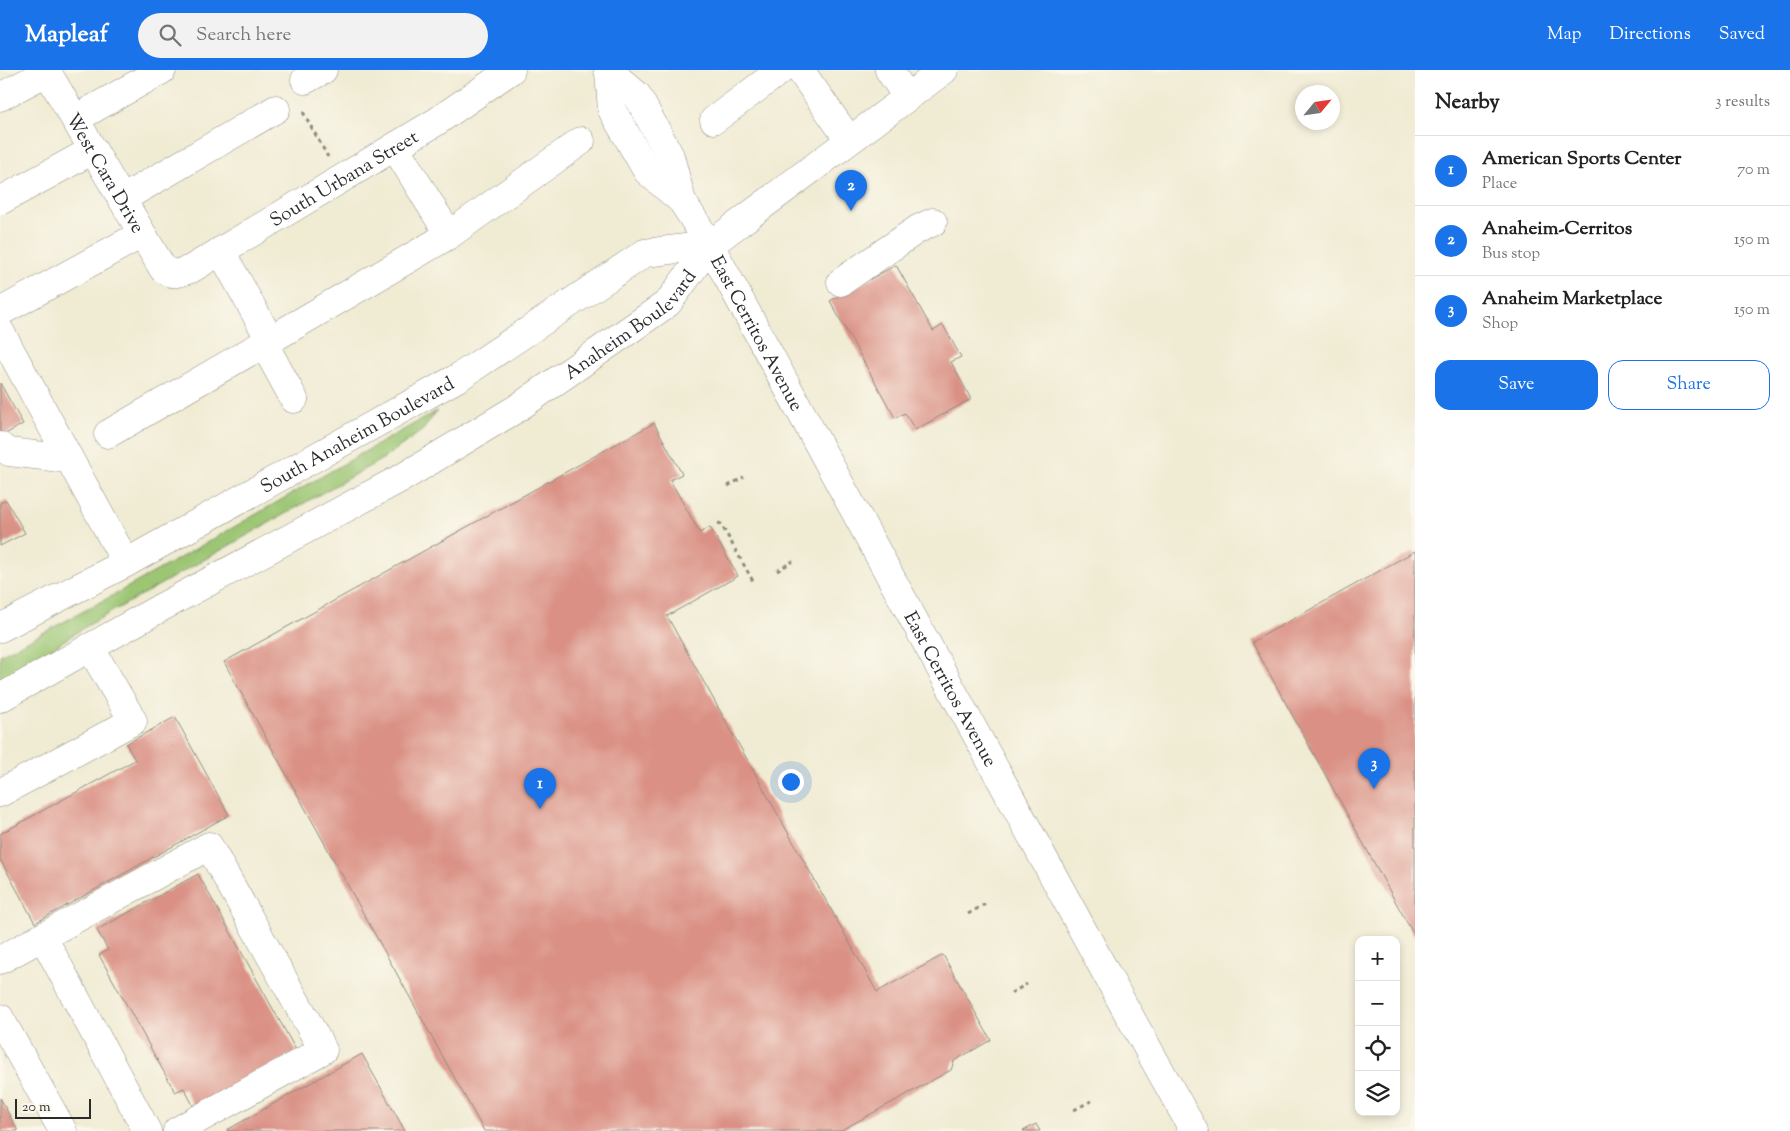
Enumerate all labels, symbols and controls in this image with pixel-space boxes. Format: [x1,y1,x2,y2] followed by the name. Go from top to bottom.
[138,13,488,58] search box
[25,18,108,52] text: Mapleaf
[156,21,184,49] icon: search
[196,22,291,49] text: Search here
[1547,22,1582,48] text: Map
[1610,22,1691,48] text: Directions
[1719,22,1765,48] text: Saved
[1295,85,1340,130] north arrow
[1435,88,1500,118] text: Nearby
[1715,91,1770,114] text: 3 results
[58,109,150,239] street label: West Cara Drive
[265,124,425,235] street label: South Urbana Street
[1482,146,1681,173] text: American Sports Center
[1448,159,1454,182] text: 1
[1737,159,1770,182] text: 70 m
[835,170,867,211] pin: 2
[1482,173,1517,196] text: Place
[1482,216,1632,243] text: Anaheim-Cerritos
[1447,229,1455,252] text: 2
[1734,229,1770,252] text: 150 m
[1482,243,1540,266] text: Bus stop
[702,251,809,417] street label: East Cerritos Avenue
[559,265,704,387] street label: Anaheim Boulevard
[1482,286,1662,313] text: Anaheim Marketplace
[1448,299,1454,322] text: 3
[1734,299,1770,322] text: 150 m
[1482,313,1518,336] text: Shop
[1435,360,1598,410] button: Save
[1608,360,1770,410] button: Share
[256,371,460,501] street label: South Anaheim Boulevard
[896,607,1003,773] street label: East Cerritos Avenue
[1358,748,1390,789] pin: 3
[524,768,556,809] pin: 1
[778,769,804,795] your location
[1355,936,1400,1116] map controls
[1355,936,1400,981] button: +
[1355,981,1400,1026] button: −
[1355,1026,1400,1071] button: locate
[1355,1071,1400,1116] button: layers
[15,1096,91,1119] scale bar
[22,1098,51,1118] text: 20 m

